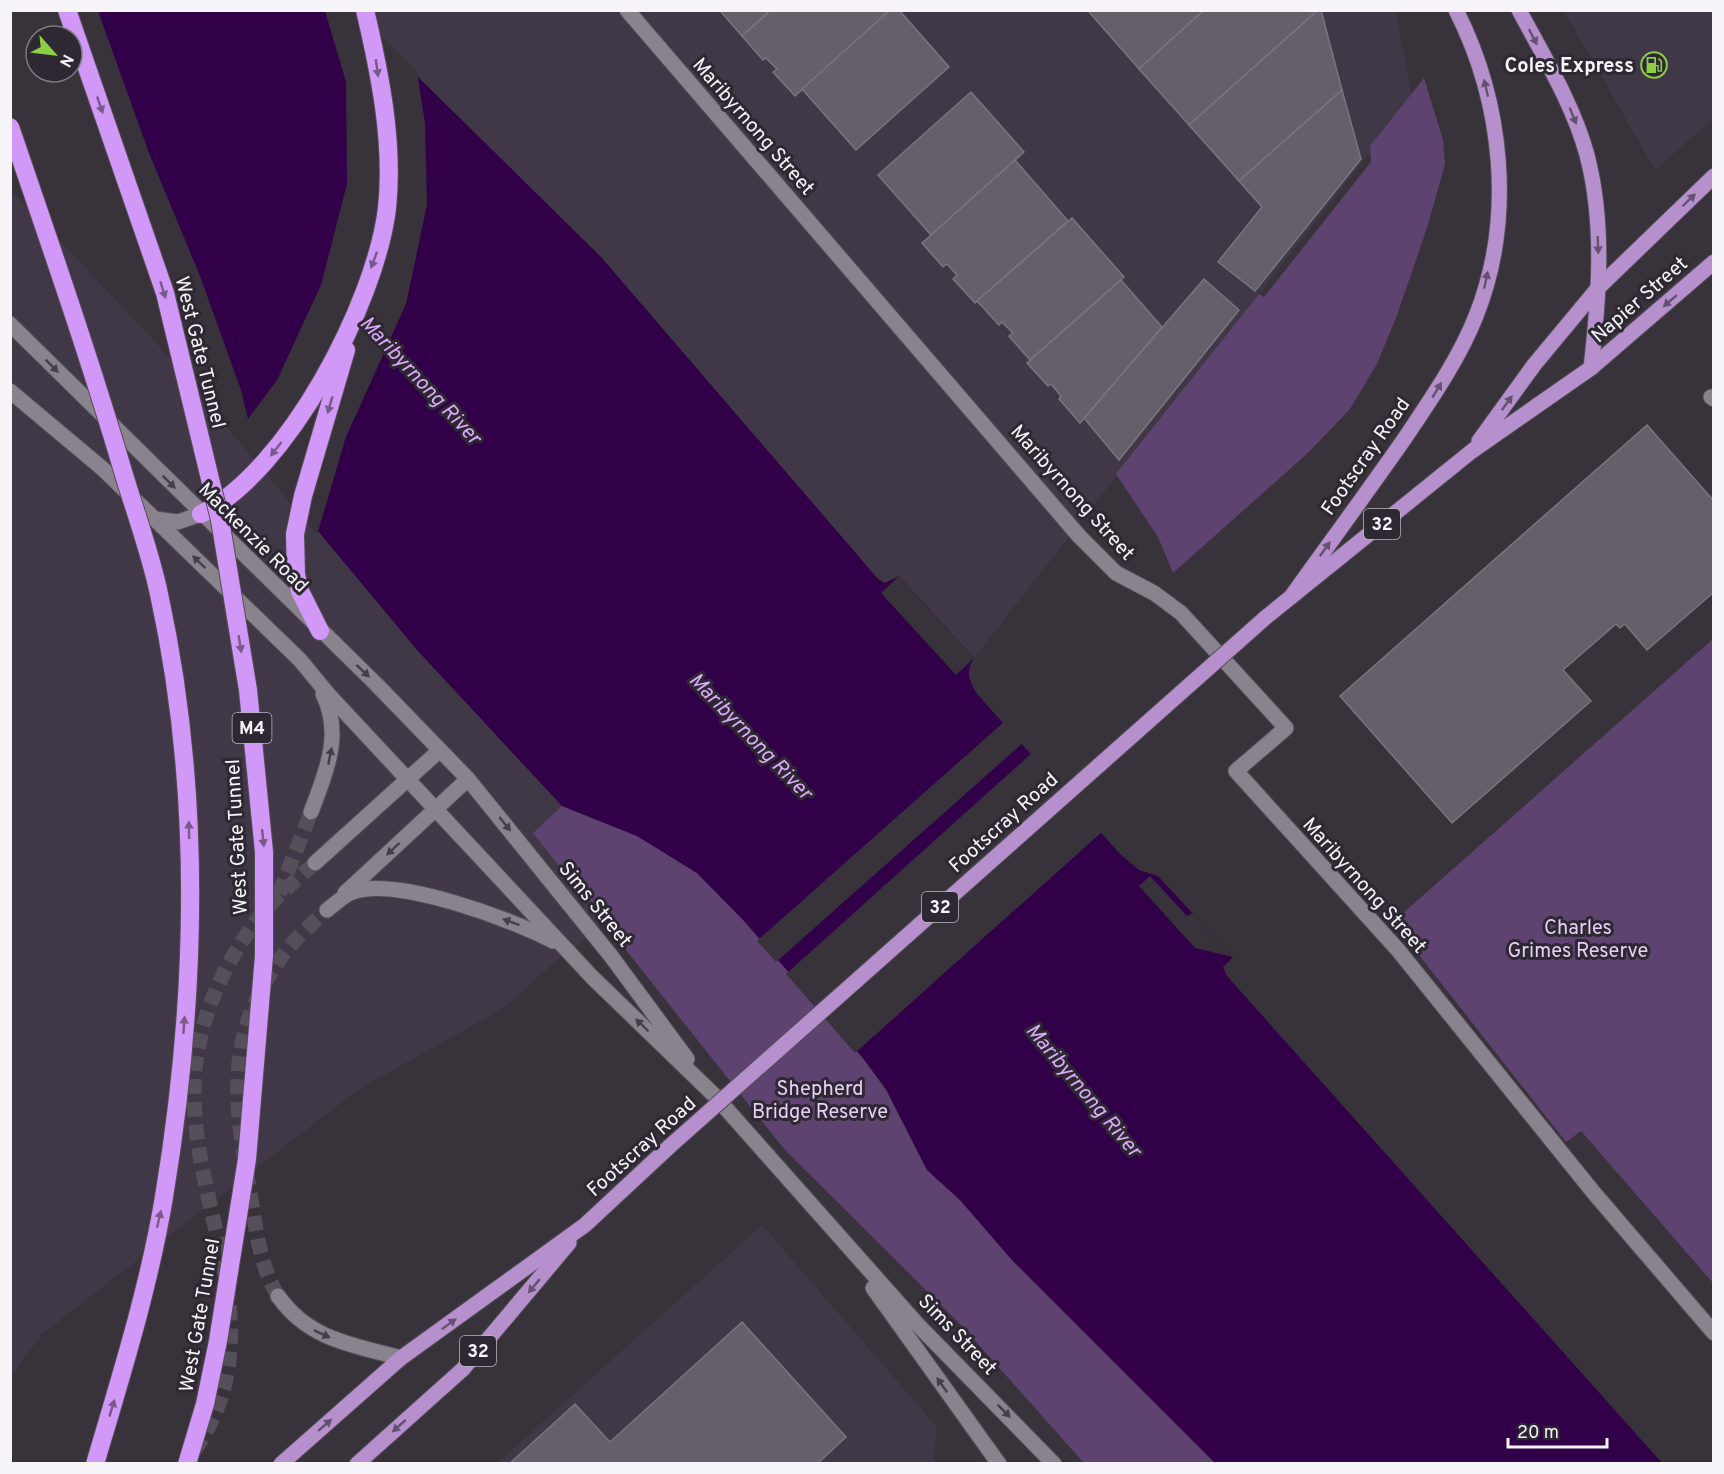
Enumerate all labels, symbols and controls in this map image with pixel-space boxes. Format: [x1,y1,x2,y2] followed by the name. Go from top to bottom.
[24,24,84,84] north arrow
[1528,29,1538,46] one-way arrow
[54,50,77,70] text: N
[1639,50,1669,80] fuel station icon: Coles Express
[686,53,819,201] street label: Maribyrnong Street
[1504,54,1634,80] place label: Coles Express
[373,58,382,77] one-way arrow
[1481,78,1490,97] one-way arrow
[95,97,105,115] one-way arrow
[1568,108,1578,126] one-way arrow
[1681,193,1696,207] one-way arrow
[1593,235,1603,254] one-way arrow
[369,252,379,270] one-way arrow
[1587,252,1694,349] street label: Napier Street
[1482,271,1492,290] one-way arrow
[168,274,231,431] street label: West Gate Tunnel
[159,281,168,299] one-way arrow
[1663,294,1678,307] one-way arrow
[353,311,488,453] water label: Maribyrnong River
[44,358,58,372] one-way arrow
[1431,382,1442,398] one-way arrow
[1316,393,1417,521] street label: Footscray Road
[325,396,334,414] one-way arrow
[1500,396,1512,411] one-way arrow
[1004,420,1139,567] street label: Maribyrnong Street
[269,441,282,457] one-way arrow
[161,474,175,488] one-way arrow
[192,478,313,599] street label: Mackenzie Road
[1364,509,1400,539] road number: 32
[1319,542,1331,558] one-way arrow
[192,555,207,569] one-way arrow
[236,635,245,654] one-way arrow
[355,664,370,678] one-way arrow
[682,668,819,808] water label: Maribyrnong River
[232,713,272,743] road number: M4
[326,747,335,766] one-way arrow
[221,758,255,915] street label: West Gate Tunnel
[944,768,1064,879] street label: Footscray Road
[1296,813,1431,960] street label: Maribyrnong Street
[498,817,511,832] one-way arrow
[184,821,194,840] one-way arrow
[258,828,268,847] one-way arrow
[385,842,400,856] one-way arrow
[552,857,637,954] street label: Sims Street
[922,892,958,922] road number: 32
[502,916,520,926] one-way arrow
[1508,916,1648,965] park label: Charles Grimes Reserve
[179,1016,189,1035] one-way arrow
[634,1018,649,1032] one-way arrow
[1019,1018,1148,1165] water label: Maribyrnong River
[752,1077,888,1126] park label: Shepherd Bridge Reserve
[582,1092,702,1203] street label: Footscray Road
[155,1209,165,1228] one-way arrow
[175,1236,227,1394] street label: West Gate Tunnel
[528,1278,541,1293] one-way arrow
[911,1289,1002,1382] street label: Sims Street
[440,1318,456,1330] one-way arrow
[313,1329,331,1339] one-way arrow
[460,1336,496,1366] road number: 32
[937,1377,948,1393] one-way arrow
[108,1398,117,1416] one-way arrow
[997,1404,1011,1418] one-way arrow
[1508,1411,1607,1449] scale bar
[317,1418,332,1432] one-way arrow
[392,1419,407,1432] one-way arrow
[1517,1422,1559,1445] text: 20 m

